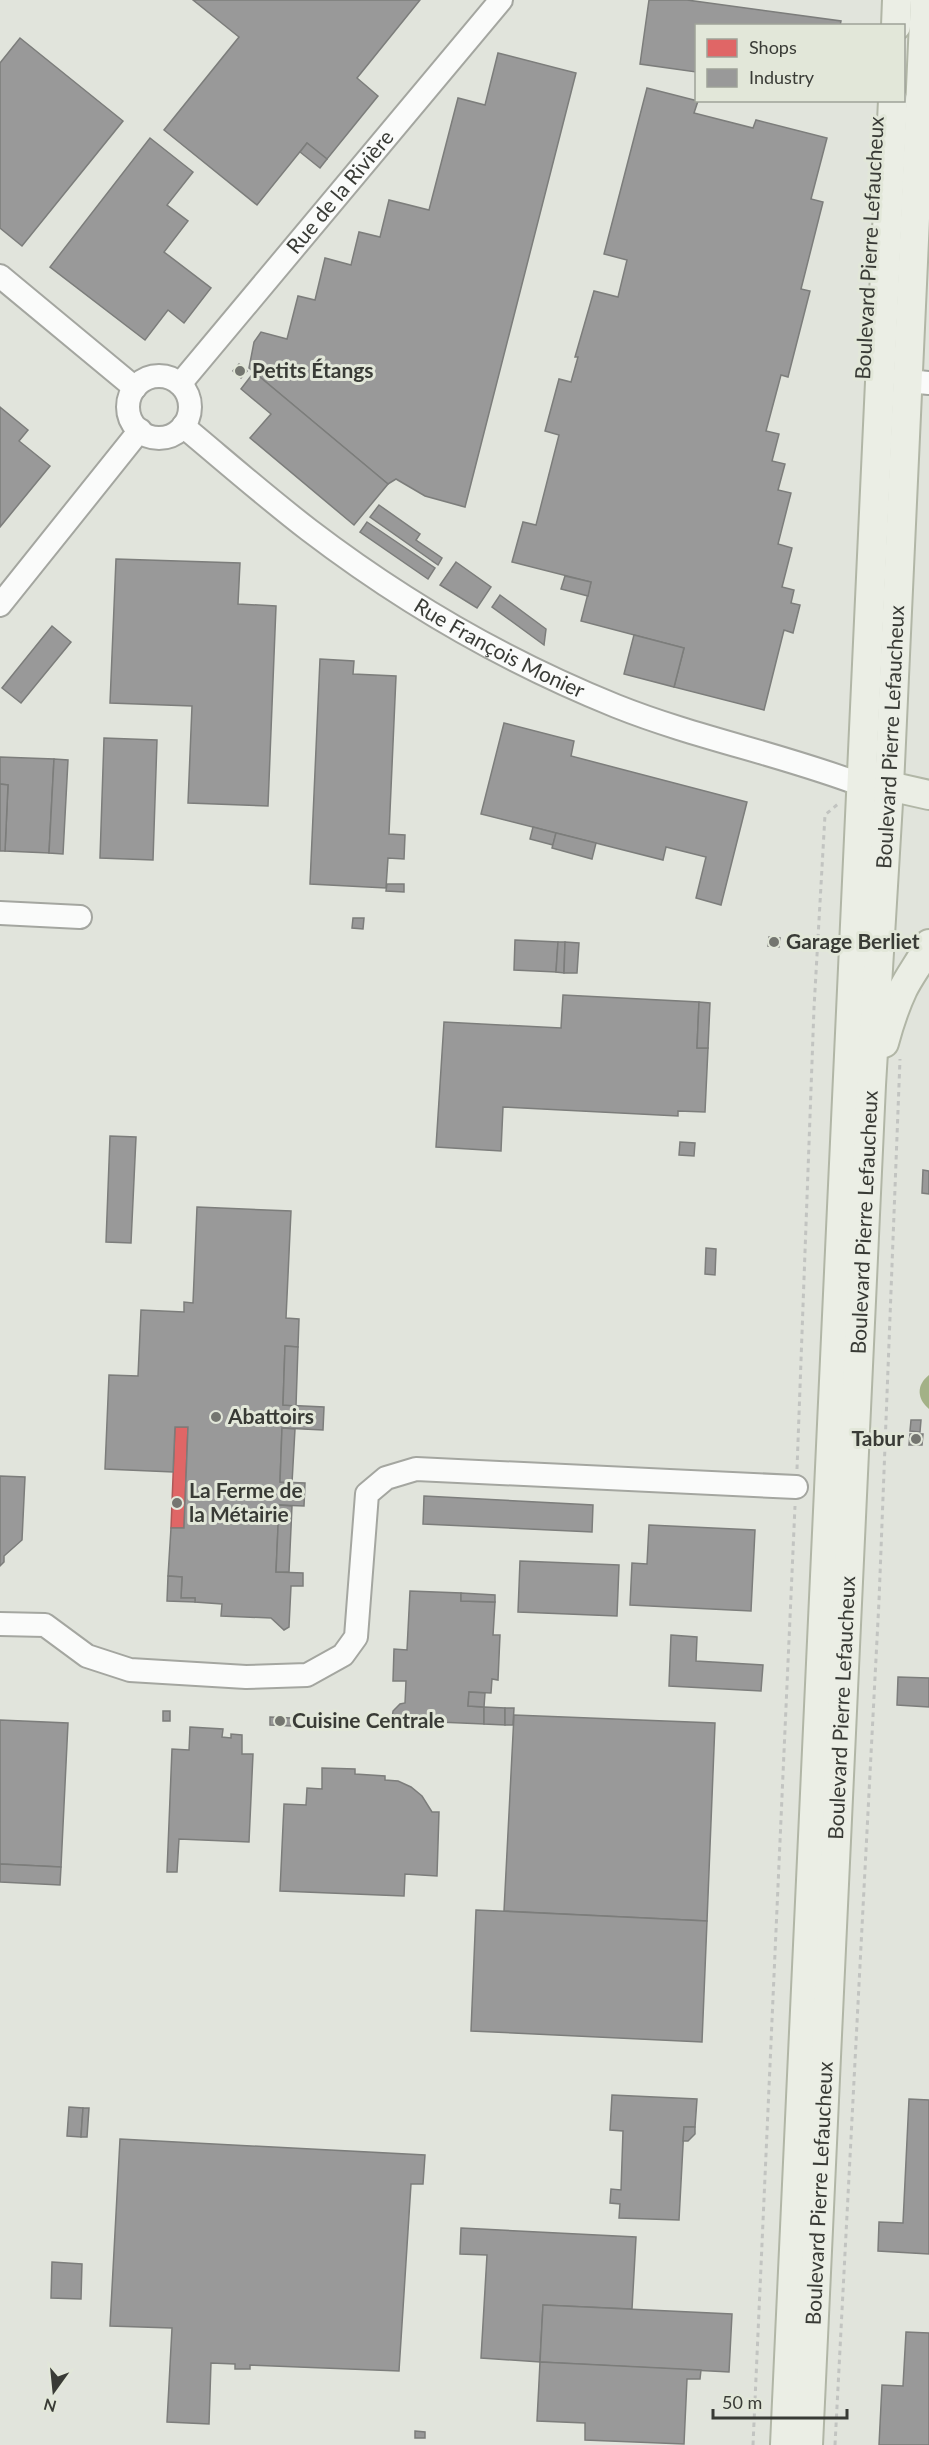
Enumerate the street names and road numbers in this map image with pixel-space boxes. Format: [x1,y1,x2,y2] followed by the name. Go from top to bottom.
[849,115,888,380] street label: Boulevard Pierre Lefaucheux
[280,124,398,258] street label: Rue de la Rivière
[410,592,589,702] street label: Rue François Monier
[870,604,908,869] street label: Boulevard Pierre Lefaucheux
[845,1089,882,1355] street label: Boulevard Pierre Lefaucheux
[822,1575,859,1840] street label: Boulevard Pierre Lefaucheux
[800,2060,837,2326] street label: Boulevard Pierre Lefaucheux

